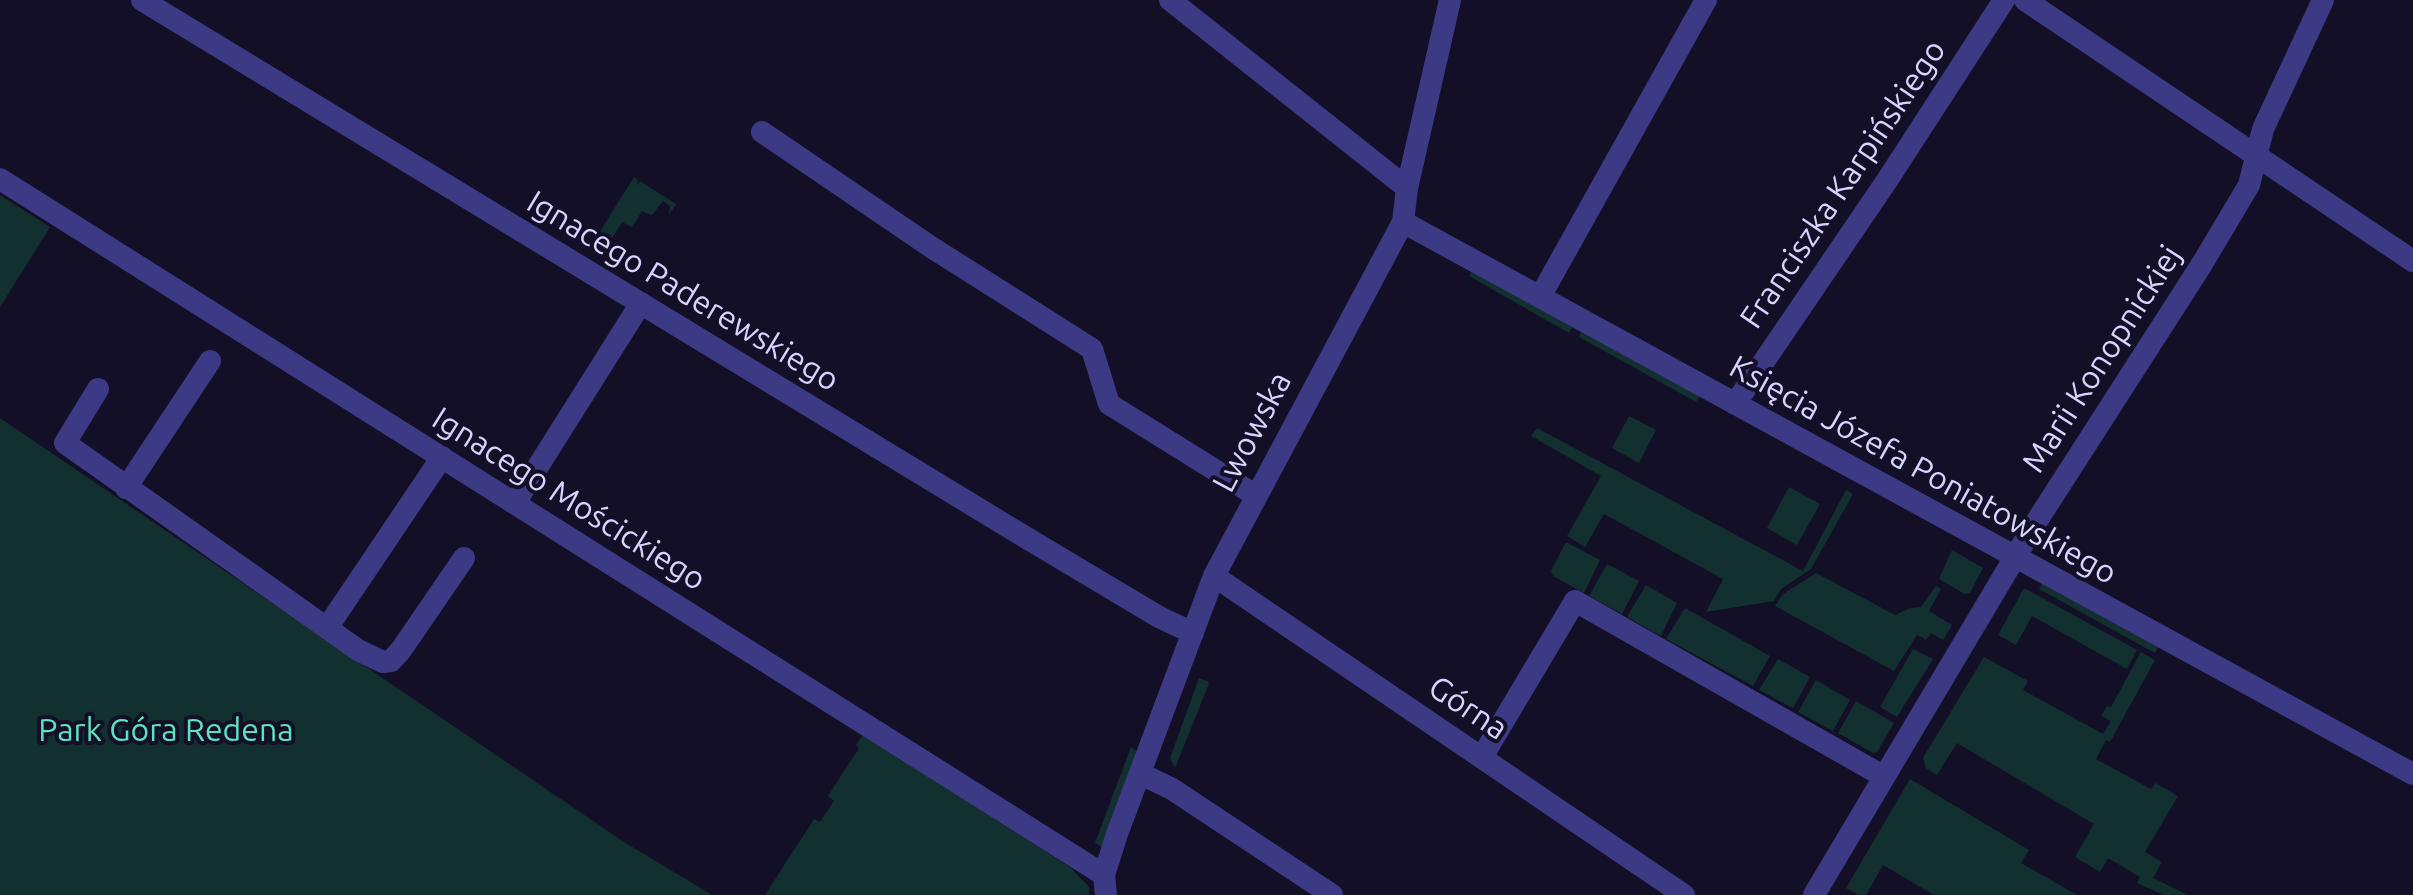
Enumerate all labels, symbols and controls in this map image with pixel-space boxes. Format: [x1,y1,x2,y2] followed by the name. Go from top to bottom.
[1732,32,1954,336] street label: Franciszka Karpińskiego
[520,183,846,399] street label: Ignacego Paderewskiego
[2014,238,2190,480] street label: Marii Konopnickiej
[1723,347,2123,593] street label: Księcia Józefa Poniatowskiego
[1204,365,1300,499] street label: Lwowska
[425,399,713,599] street label: Ignacego Mościckiego
[1421,668,1515,748] street label: Górna
[38,711,294,749] park label: Park Góra Redena

